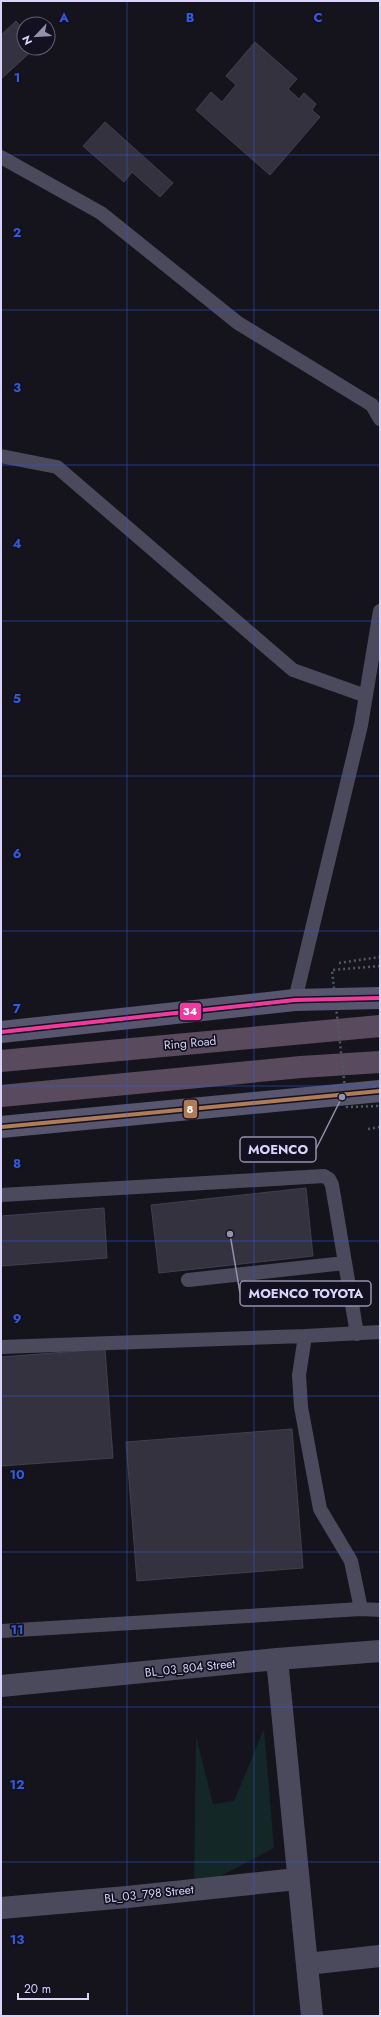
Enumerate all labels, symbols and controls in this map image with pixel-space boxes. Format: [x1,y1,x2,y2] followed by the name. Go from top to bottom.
[58,8,69,27] text: A
[186,8,195,27] text: B
[313,8,323,27] text: C
[16,16,56,56] north arrow
[18,33,36,48] text: N
[14,68,20,87] text: 1
[13,223,21,242] text: 2
[13,378,21,397] text: 3
[12,534,22,553] text: 4
[13,689,21,708] text: 5
[13,844,22,863] text: 6
[13,999,21,1018] text: 7
[179,1002,202,1021] line badge: 34
[183,1003,198,1019] text: 34
[163,1032,217,1054] street label: Ring Road
[183,1099,198,1119] line badge: 8
[187,1101,194,1117] text: 8
[240,1137,316,1162] callout: MOENCO
[248,1140,308,1159] text: MOENCO
[13,1154,21,1173] text: 8
[240,1281,371,1306] callout: MOENCO TOYOTA
[249,1284,364,1303] text: MOENCO TOYOTA
[13,1309,22,1328] text: 9
[9,1465,25,1484] text: 10
[10,1620,24,1639] text: 11
[144,1654,236,1682] street label: BL_03_804 Street
[9,1775,25,1794] text: 12
[103,1880,195,1908] street label: BL_03_798 Street
[10,1930,24,1949] text: 13
[18,1975,88,2001] scale bar
[24,1980,51,1998] text: 20 m

